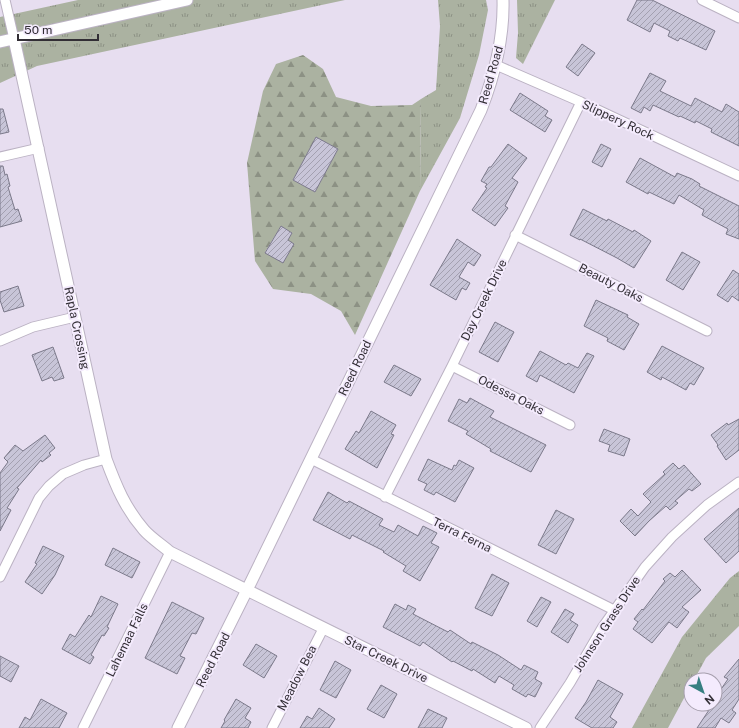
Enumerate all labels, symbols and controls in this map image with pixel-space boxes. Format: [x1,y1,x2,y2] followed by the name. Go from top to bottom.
[18,16,98,42] scale bar
[24,23,52,37] text: 50 m
[476,44,506,106] street label: Reed Road
[580,97,656,143] street label: Slippery Rock
[458,257,510,343] street label: Day Creek Drive
[576,261,646,305] street label: Beauty Oaks
[61,285,93,371] street label: Rapla Crossing
[336,338,374,398] street label: Reed Road
[476,372,546,418] street label: Odessa Oaks
[430,515,494,555] street label: Terra Ferna
[571,573,643,675] street label: Johnson Grass Drive
[103,601,151,679] street label: Lahemaa Falls
[193,630,233,690] street label: Reed Road
[342,633,430,685] street label: Star Creek Drive
[275,643,319,713] street label: Meadow Bea
[683,672,723,712] north arrow
[702,692,717,707] text: N

